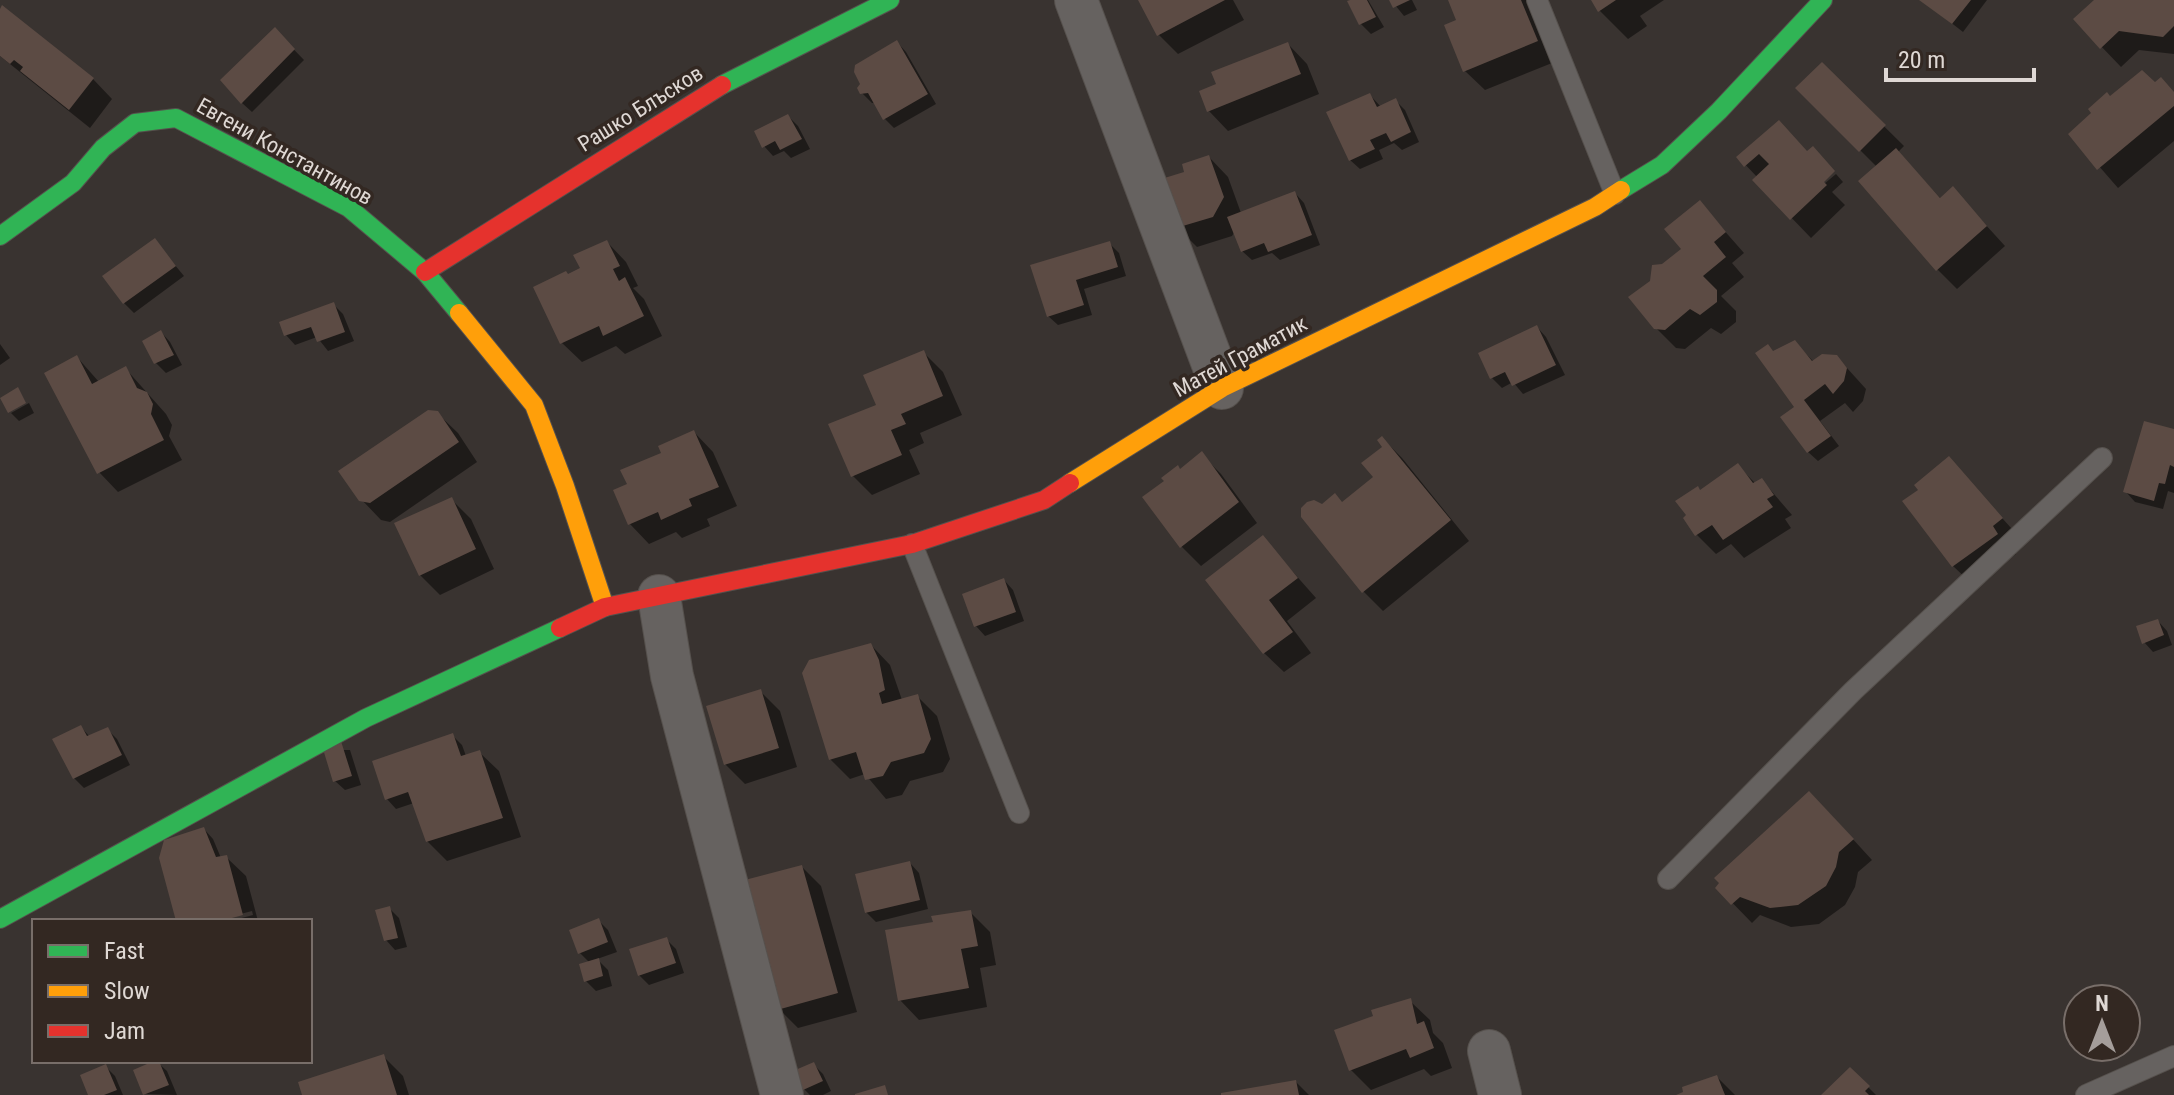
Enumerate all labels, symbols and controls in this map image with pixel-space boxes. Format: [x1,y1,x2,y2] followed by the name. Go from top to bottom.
[1886,32,2034,82] scale bar
[1898,46,1945,74] text: 20 m
[573,60,707,157] street label: Рашко Блъсков
[193,93,377,210] street label: Евгени Константинов
[1169,311,1312,402] street label: Матей Граматик
[32,919,312,1063] legend
[104,937,145,965] text: Fast
[104,977,150,1005] text: Slow
[2062,983,2142,1063] north arrow
[2095,991,2109,1016] text: N
[104,1017,145,1045] text: Jam

